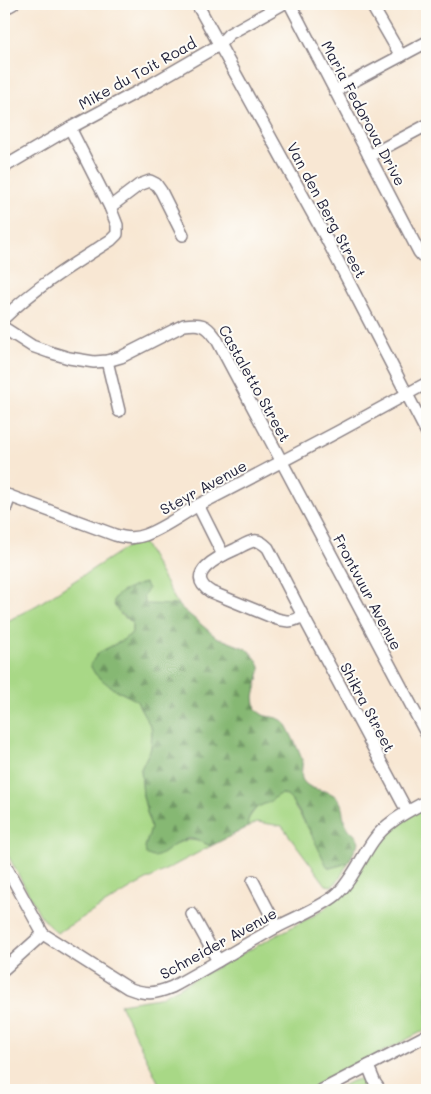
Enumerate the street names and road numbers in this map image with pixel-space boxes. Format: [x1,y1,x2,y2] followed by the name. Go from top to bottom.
[75,32,199,114] street label: Mike du Toit Road
[317,37,411,189] street label: Maria Fedorova Drive
[283,138,371,282] street label: Van den Berg Street
[215,321,295,445] street label: Castaletto Street
[156,455,250,519] street label: Steyr Avenue
[329,531,407,653] street label: Frontvuur Avenue
[336,659,400,755] street label: Shikra Street
[156,903,280,983] street label: Schneider Avenue

